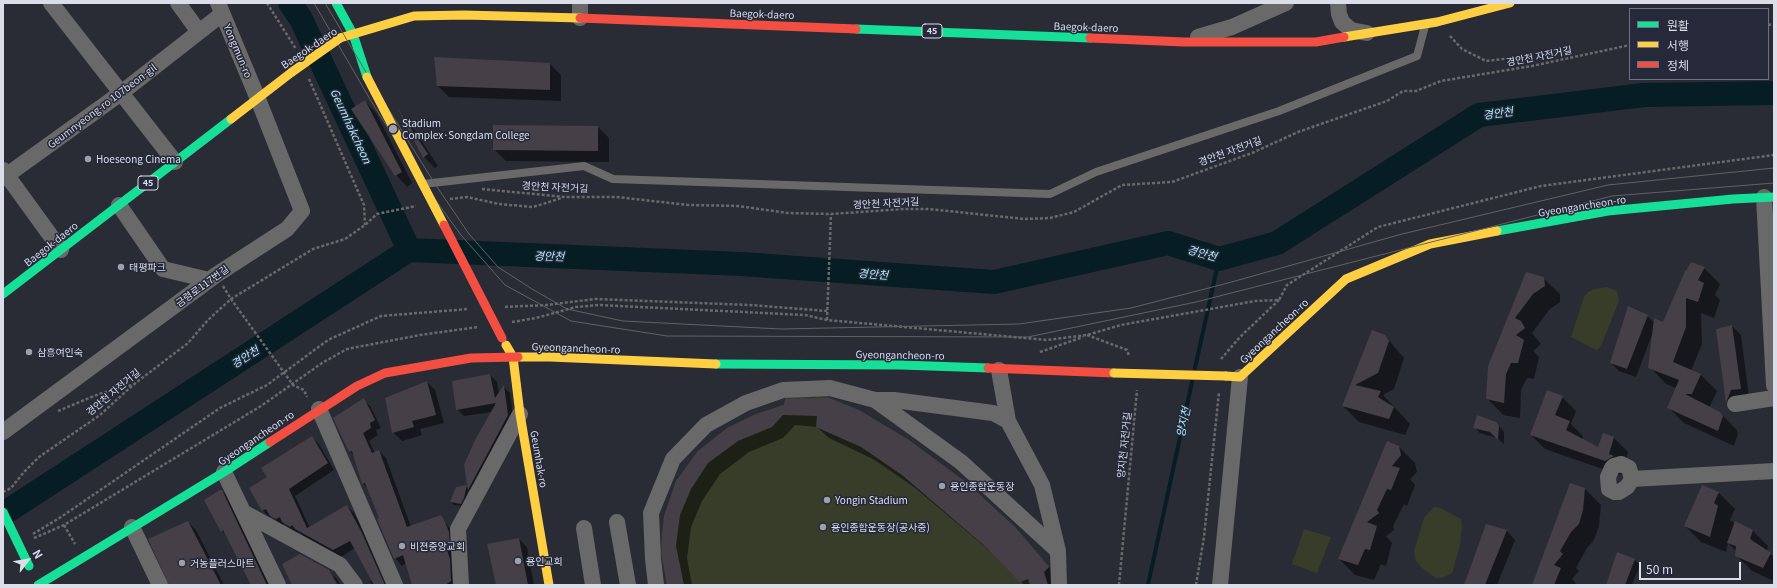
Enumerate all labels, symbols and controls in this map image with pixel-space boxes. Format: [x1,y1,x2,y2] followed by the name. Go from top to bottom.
[729,7,795,21] street label: Baegok-daero
[1629,8,1769,80] legend
[1667,16,1689,33] text: 원활
[1053,20,1119,34] street label: Baegok-daero
[221,22,255,80] street label: Yongmun-ro
[922,24,942,38] road number: 45
[279,25,339,71] street label: Baegok-daero
[1667,36,1689,53] text: 서행
[1505,44,1573,68] street label: 경안천 자전거길
[1667,56,1689,73] text: 정체
[45,61,159,151] street label: Geumnyeong-ro 107beon-gil
[328,87,374,165] water label: Geumhakcheon
[1482,104,1514,122] water label: 경안천
[402,117,530,140] place label: Stadium Complex·Songdam College
[387,123,399,135] marker: Stadium Complex·Songdam College
[1197,134,1263,168] street label: 경안천 자전거길
[96,153,181,165] place label: Hoeseong Cinema
[83,154,93,164] marker: Hoeseong Cinema
[138,176,158,190] road number: 45
[521,179,589,195] street label: 경안천 자전거길
[1537,193,1627,219] street label: Gyeongancheon-ro
[852,195,920,211] street label: 경안천 자전거길
[22,219,80,269] street label: Baegok-daero
[1186,243,1218,263] water label: 경안천
[534,249,564,263] water label: 경안천
[129,261,166,273] place label: 태평파크
[116,262,126,272] marker: 태평파크
[173,263,231,309] street label: 금령로117번길
[857,266,889,282] water label: 경안천
[1237,296,1311,366] street label: Gyeongancheon-ro
[531,340,621,356] street label: Gyeongancheon-ro
[229,343,261,371] water label: 경안천
[37,346,83,358] place label: 삼흥여인숙
[24,347,34,357] marker: 삼흥여인숙
[855,348,945,362] street label: Gyeongancheon-ro
[84,366,142,418] street label: 경안천 자전거길
[1173,406,1193,438] water label: 양지천
[216,408,296,468] street label: Gyeongancheon-ro
[1115,411,1133,479] street label: 양지천 자전거길
[528,430,550,488] street label: Geumhak-ro
[950,480,1014,492] place label: 용인종합운동장
[937,481,947,491] marker: 용인종합운동장
[835,494,908,506] place label: Yongin Stadium
[822,495,832,505] marker: Yongin Stadium
[831,521,930,533] place label: 용인종합운동장(공사중)
[818,522,828,532] marker: 용인종합운동장(공사중)
[8,540,48,580] north arrow
[410,540,465,552] place label: 비젼중앙교회
[397,541,407,551] marker: 비젼중앙교회
[29,546,47,561] text: N
[1641,554,1743,580] scale bar
[526,555,563,567] place label: 용인교회
[513,556,523,566] marker: 용인교회
[190,557,254,569] place label: 거농플러스마트
[177,558,187,568] marker: 거농플러스마트
[1646,560,1673,577] text: 50 m

